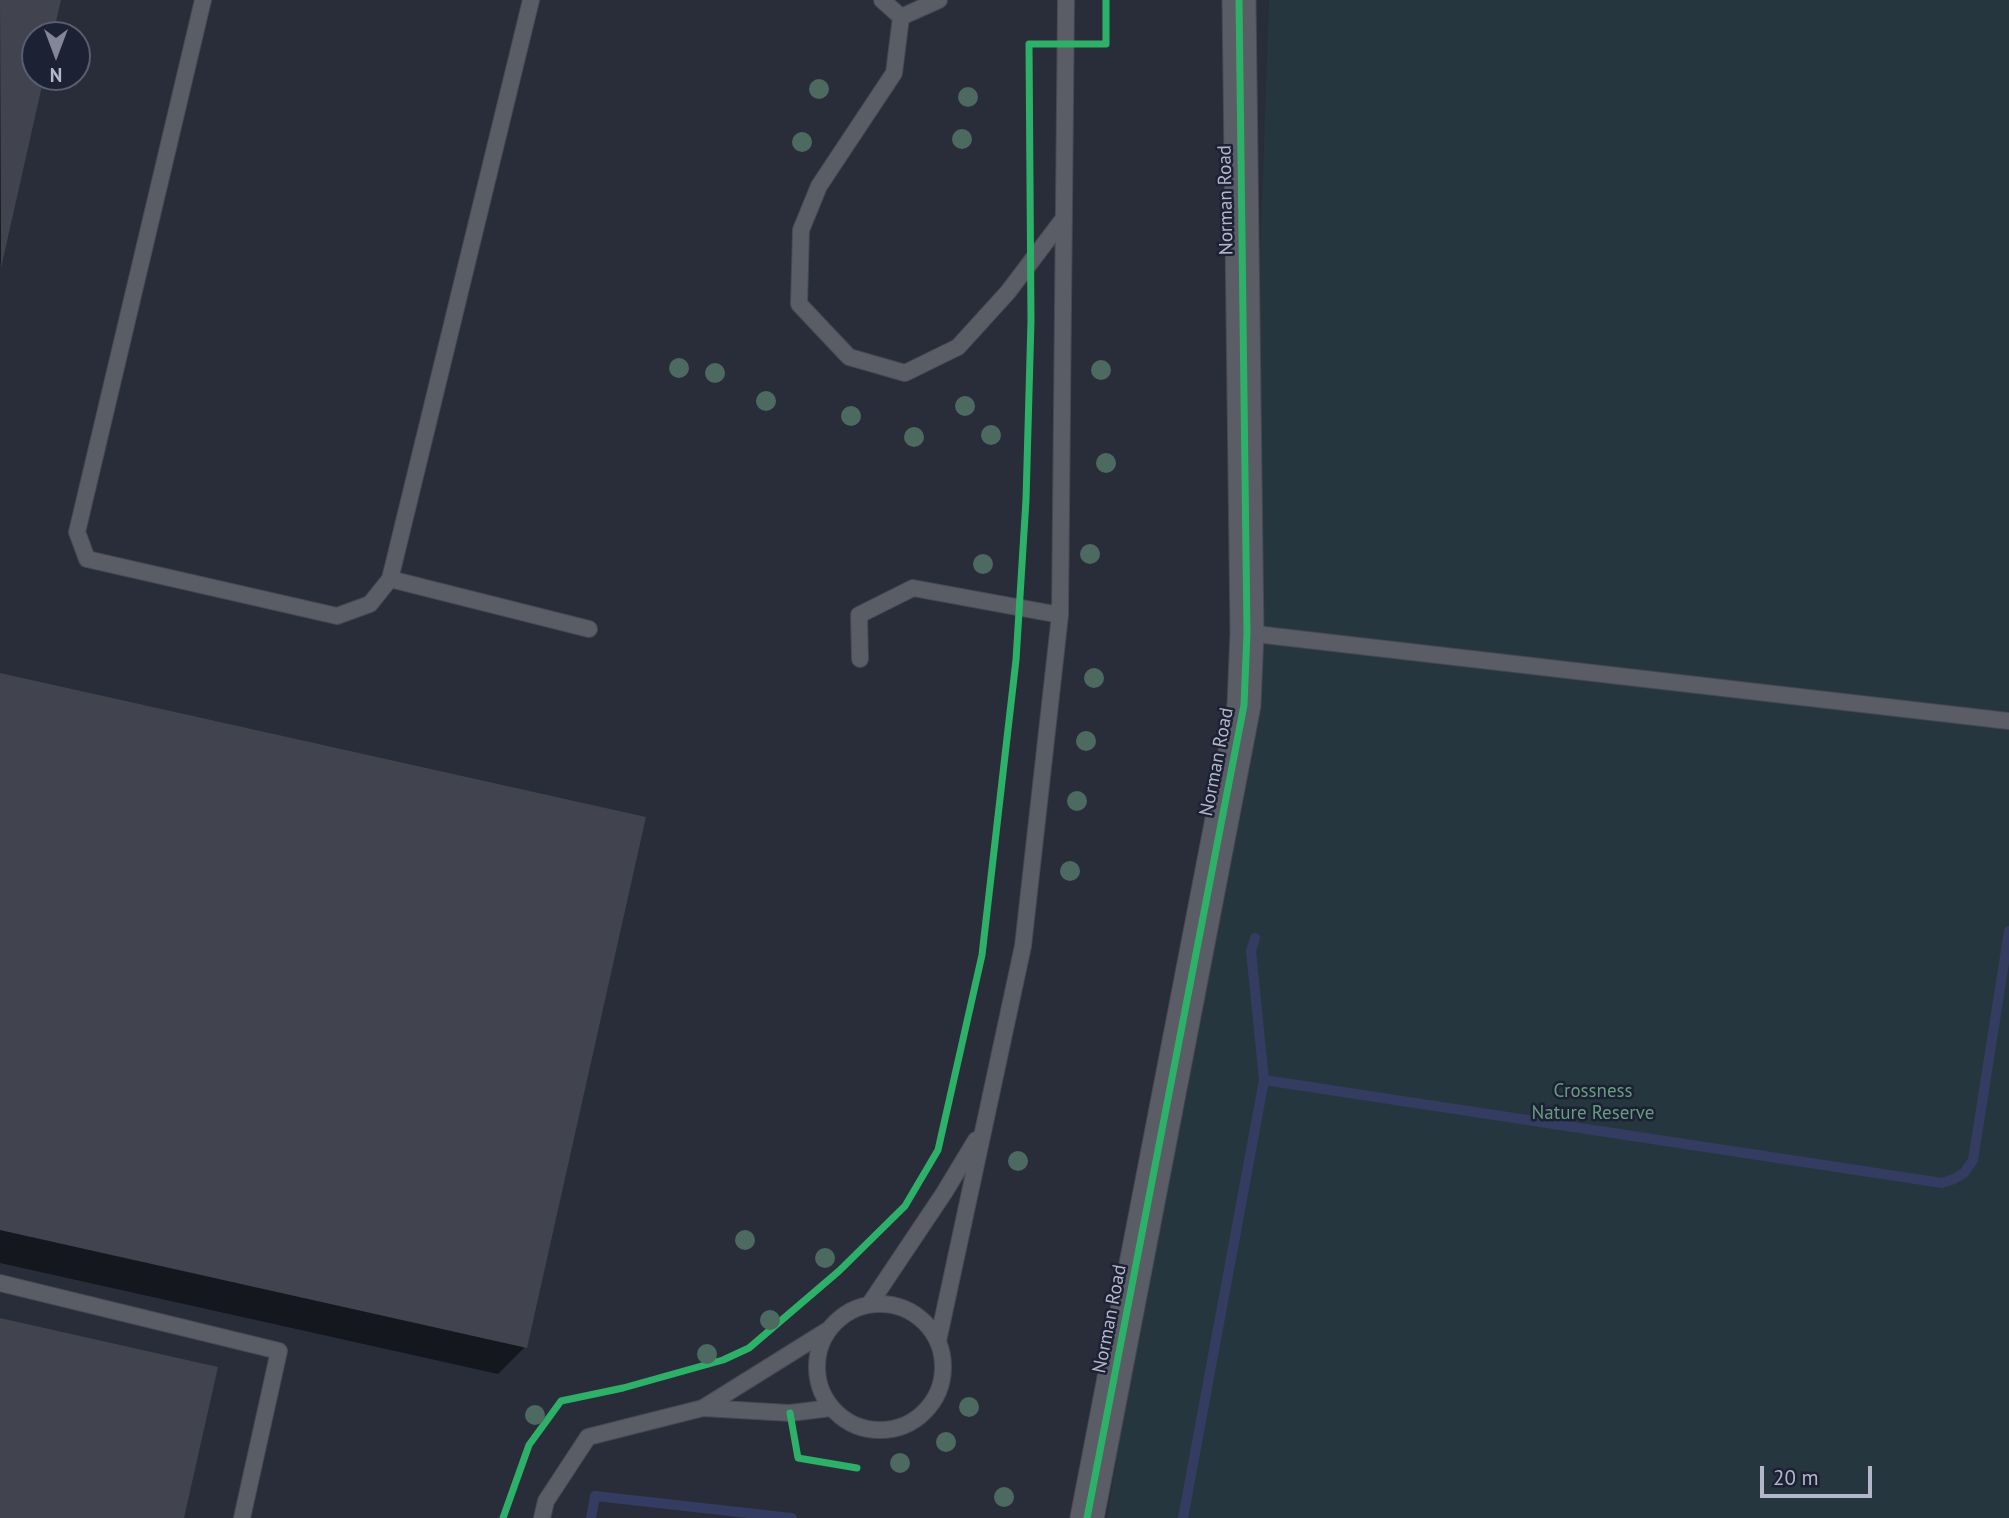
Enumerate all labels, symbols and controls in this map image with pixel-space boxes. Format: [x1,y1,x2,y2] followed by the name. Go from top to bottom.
[21,21,91,91] north arrow
[50,63,62,87] text: N
[1214,145,1238,255] street label: Norman Road
[1195,706,1239,818] street label: Norman Road
[1532,1081,1654,1125] park label: Crossness Nature Reserve
[1088,1263,1132,1375] street label: Norman Road
[1764,1452,1876,1496] scale bar
[1773,1464,1819,1491] text: 20 m

